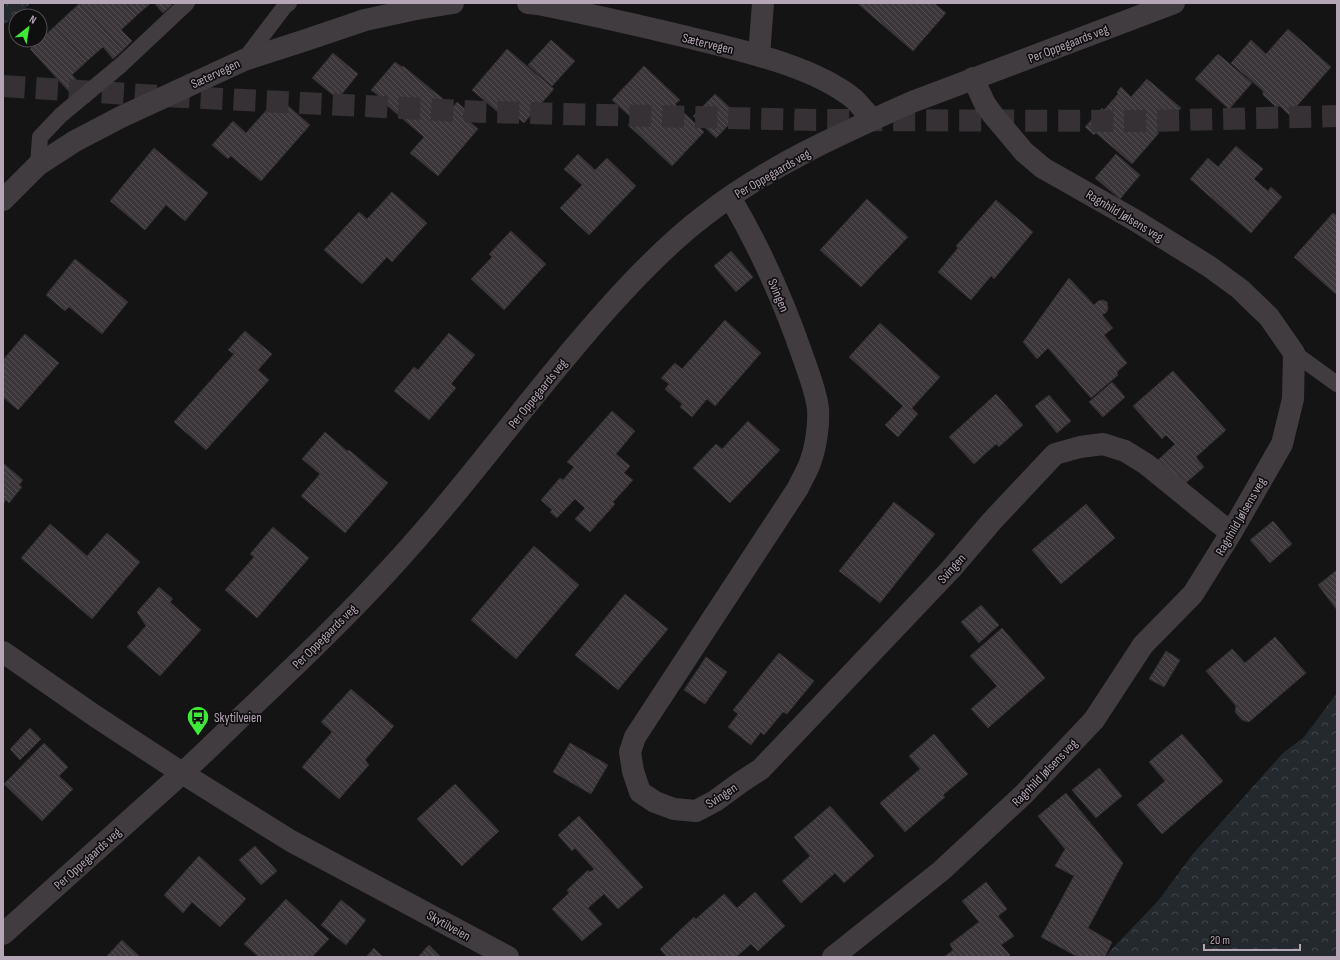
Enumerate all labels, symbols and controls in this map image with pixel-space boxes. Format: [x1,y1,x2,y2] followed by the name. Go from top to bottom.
[8,8,48,48] north arrow
[27,13,39,27] text: N
[1026,21,1111,67] street label: Per Oppegaards veg
[680,30,735,58] street label: Sætervegen
[188,56,243,92] street label: Sætervegen
[732,146,813,202] street label: Per Oppegaards veg
[1083,186,1166,245] street label: Ragnhild Jølsens veg
[764,276,792,314] street label: Svingen
[505,356,571,432] street label: Per Oppegaards veg
[1212,475,1270,558] street label: Ragnhild Jølsens veg
[934,551,969,587] street label: Svingen
[289,601,360,672] street label: Per Oppegaards veg
[185,704,211,737] bus stop icon: Skytilveien
[214,710,262,726] place label: Skytilveien
[1009,736,1081,810] street label: Ragnhild Jølsens veg
[703,780,740,812] street label: Svingen
[51,824,125,893] street label: Per Oppegaards veg
[424,907,473,944] street label: Skytilveien
[1204,926,1300,952] scale bar
[1210,933,1230,948] text: 20 m

